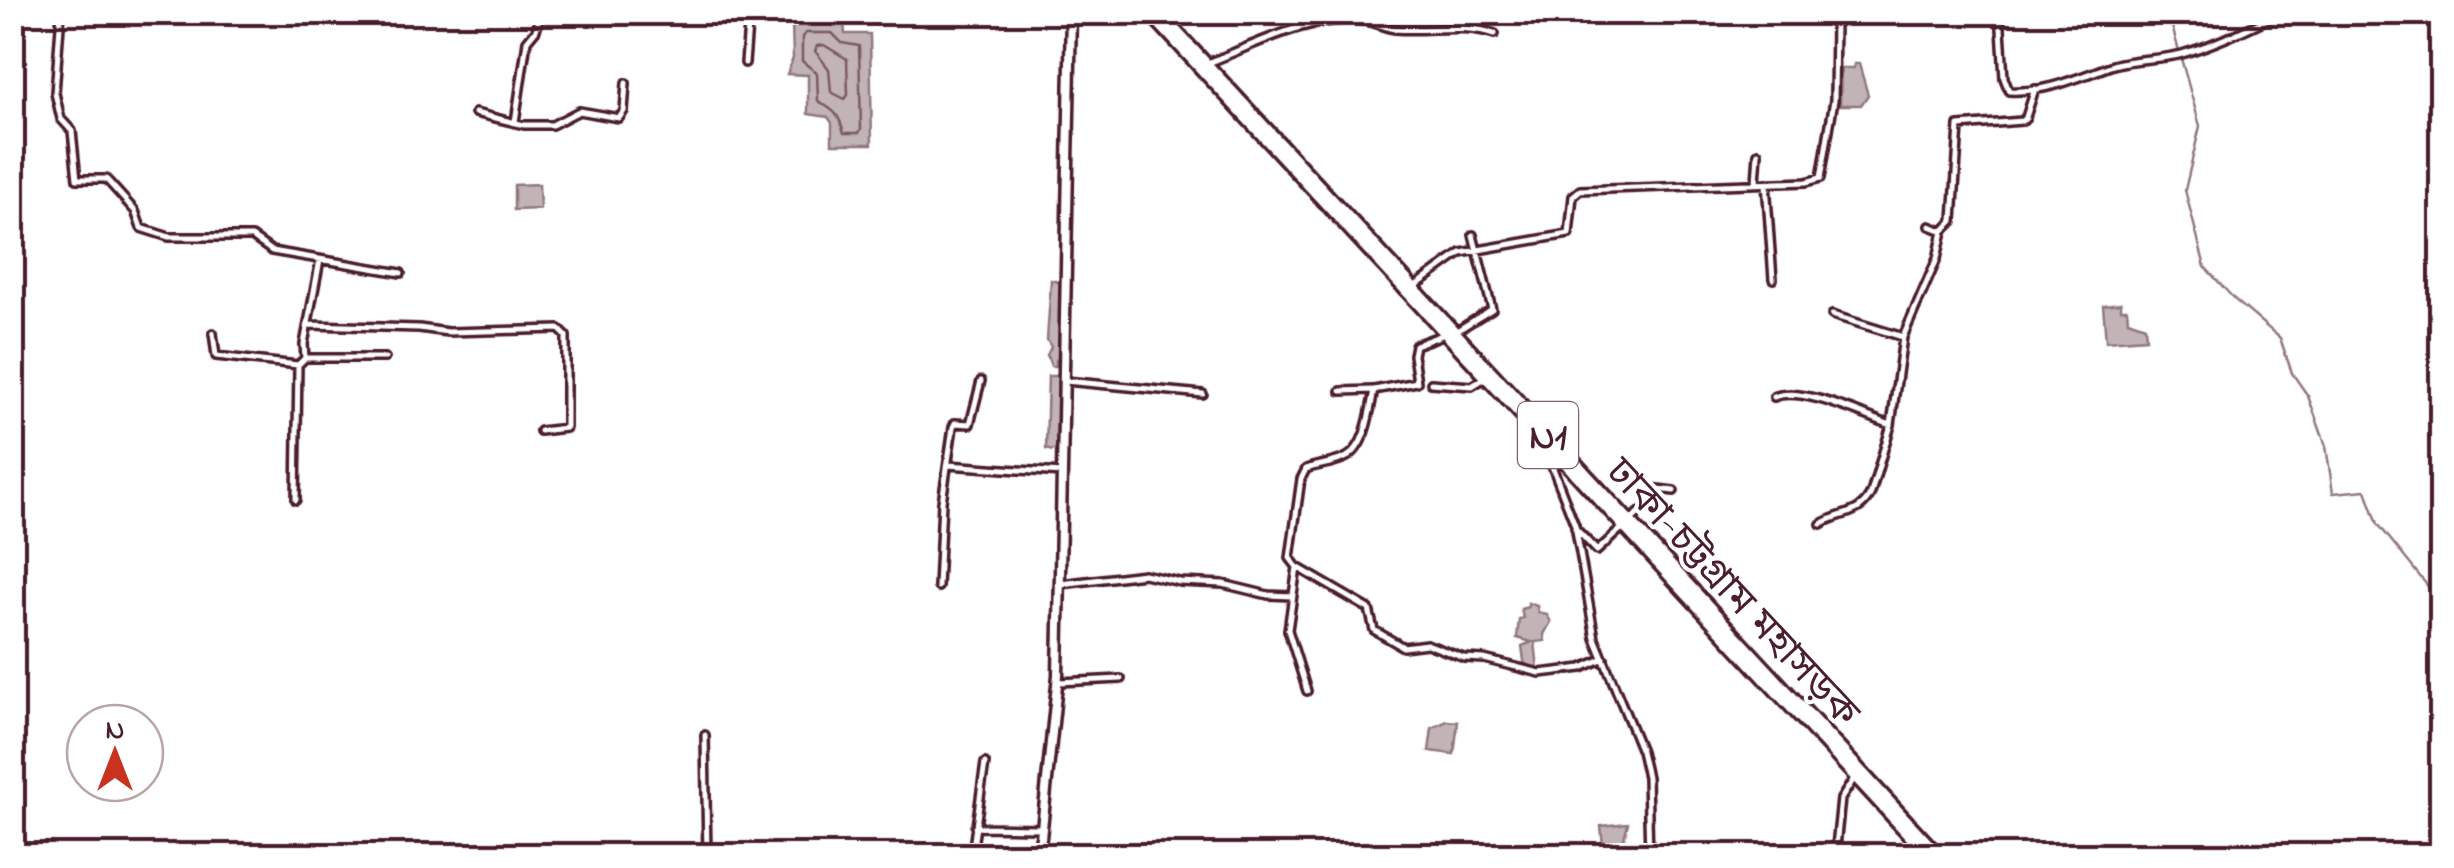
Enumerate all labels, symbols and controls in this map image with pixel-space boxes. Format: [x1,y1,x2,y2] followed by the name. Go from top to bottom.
[1518,402,1578,468] road number: N1
[1589,445,1872,743] street label: ঢাকা-চট্টগ্রাম মহাসড়ক
[65,703,165,803] north arrow
[106,711,124,752] text: N

